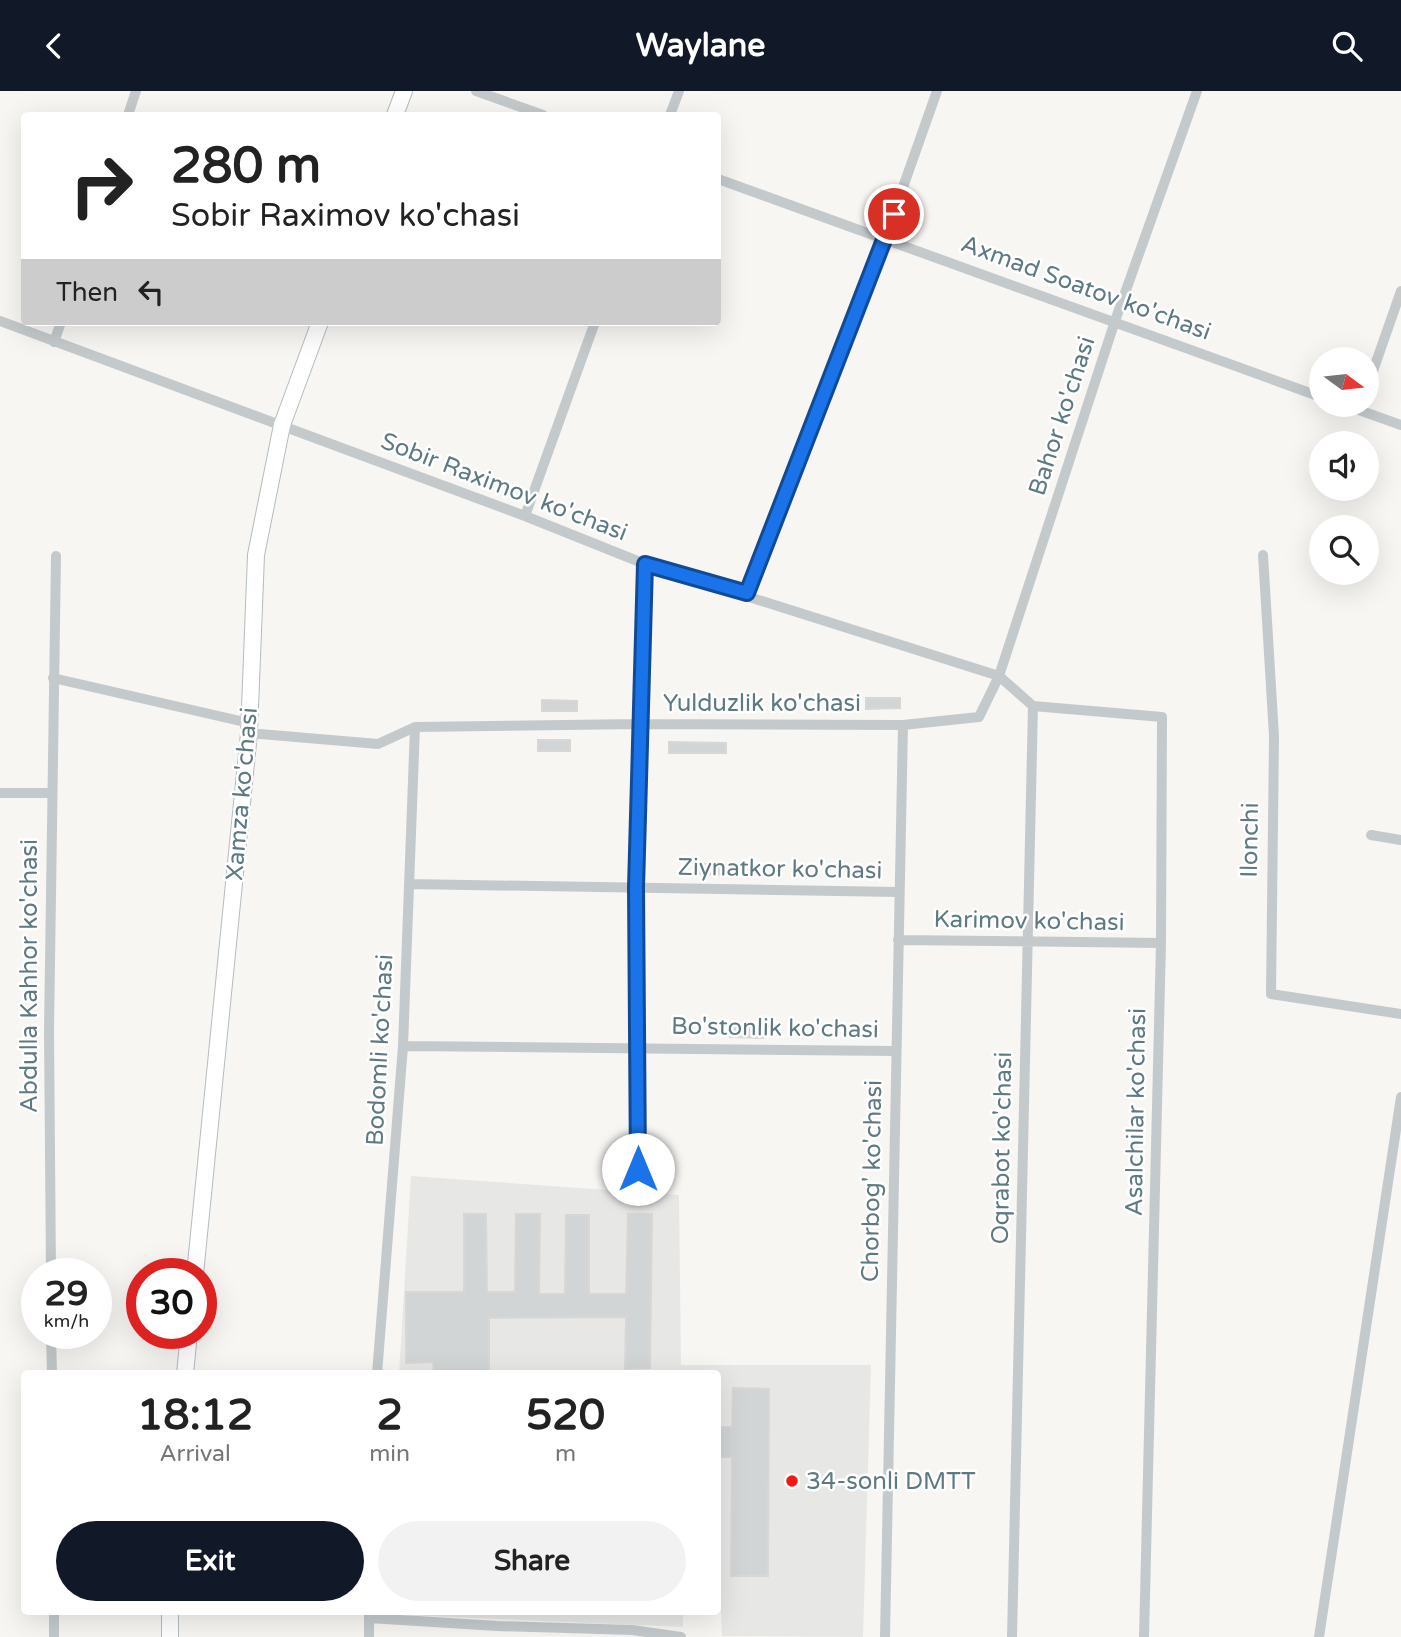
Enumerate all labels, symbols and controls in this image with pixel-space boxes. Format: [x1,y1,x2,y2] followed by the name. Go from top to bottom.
[35,27,73,65] icon: back
[636,27,765,65] text: Waylane
[1328,27,1366,65] icon: search
[171,137,321,196] text: 280 m
[56,140,147,231] icon: right
[864,184,924,244] pin
[875,195,913,233] icon: arrive
[171,197,520,235] text: Sobir Raximov ko'chasi
[957,229,1215,347] street label: Axmad Soatov ko'chasi
[132,273,170,311] icon: left
[56,277,118,308] text: Then
[1023,333,1101,499] street label: Bahor ko'chasi
[1309,347,1379,417] north arrow
[1309,347,1379,585] map controls
[377,427,631,547] street label: Sobir Raximov ko'chasi
[1309,431,1379,501] button: sound
[1309,515,1379,585] button: search
[663,689,861,718] street label: Yulduzlik ko'chasi
[220,706,264,882] street label: Xamza ko'chasi
[1235,802,1265,878] street label: Ilonchi
[15,839,44,1113] street label: Abdulla Kahhor ko'chasi
[677,853,883,885] street label: Ziynatkor ko'chasi
[933,905,1125,937] street label: Karimov ko'chasi
[360,953,400,1147] street label: Bodomli ko'chasi
[1120,1008,1152,1216] street label: Asalchilar ko'chasi
[671,1012,879,1044] street label: Bo'stonlik ko'chasi
[986,1051,1018,1245] street label: Oqrabot ko'chasi
[856,1080,888,1282] street label: Chorbog' ko'chasi
[601,1132,675,1206] position arrow
[126,1258,217,1349] speed limit sign: 30
[45,1273,88,1315] text: 29
[44,1310,89,1332] text: km/h
[137,1390,253,1441] text: 18:12
[376,1390,403,1441] text: 2
[526,1390,605,1441] text: 520
[160,1440,231,1468] text: Arrival
[369,1440,410,1468] text: min
[555,1440,576,1468] text: m
[806,1467,976,1496] place label: 34-sonli DMTT
[784,1473,800,1489] marker: 34-sonli DMTT
[56,1521,364,1601] button: Exit
[378,1521,686,1601] button: Share

